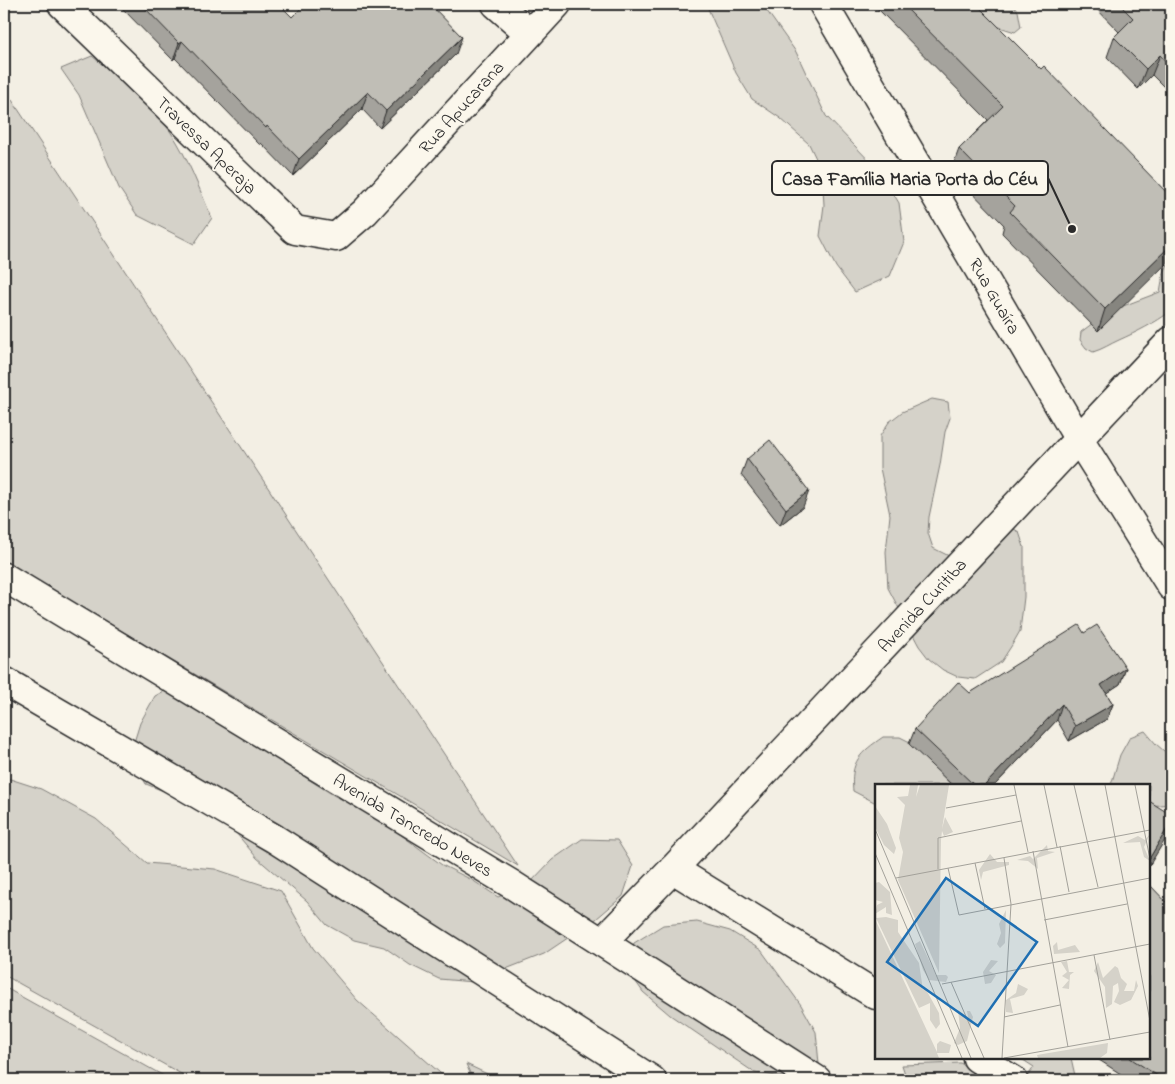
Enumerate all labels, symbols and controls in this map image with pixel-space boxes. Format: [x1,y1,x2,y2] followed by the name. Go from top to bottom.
[414,56,511,161] street label: Rua Apucarana
[149,91,262,201] street label: Travessa Aperaja
[772,161,1048,195] callout: Casa Família Maria Porta do Céu
[782,167,1038,194] text: Casa Família Maria Porta do Céu
[961,254,1026,340] street label: Rua Guaíra
[873,553,974,659] street label: Avenida Curitiba
[327,769,497,885] street label: Avenida Tancredo Neves
[875,784,1150,1059] inset map

